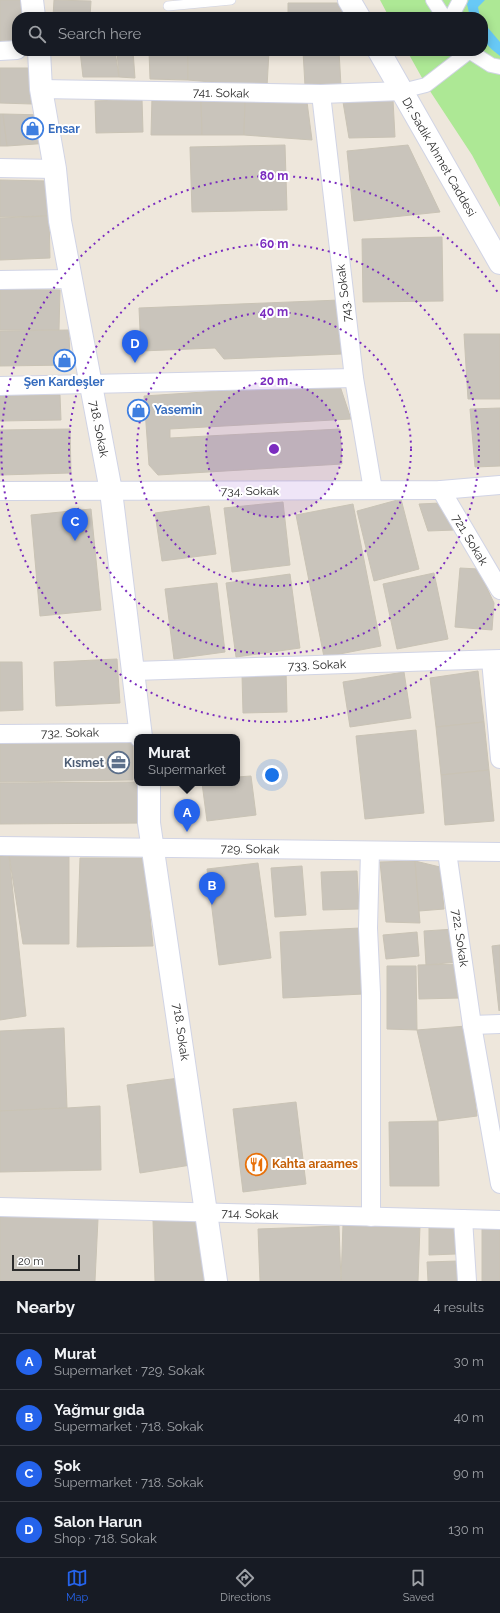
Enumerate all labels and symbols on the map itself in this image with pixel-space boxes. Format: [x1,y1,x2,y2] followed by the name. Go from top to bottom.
[193,86,250,101] street label: 741. Sokak
[399,95,479,219] street label: Dr. Sadık Ahmet Caddesi
[19,116,45,142] shop icon: Ensar
[48,122,80,136] place label: Ensar
[260,169,288,183] text: 80 m
[260,237,288,251] text: 60 m
[333,263,354,323] street label: 743. Sokak
[260,305,288,319] text: 40 m
[122,330,148,363] pin: D
[51,348,77,374] shop icon: Şen Kardeşler
[260,374,288,388] text: 20 m
[24,375,105,389] place label: Şen Kardeşler
[125,397,151,423] shop icon: Yasemin
[87,399,111,459] street label: 718. Sokak
[154,403,202,417] place label: Yasemin
[267,442,281,456] centre of rings
[221,484,280,498] street label: 734. Sokak
[62,508,88,541] pin: C
[449,512,491,568] street label: 721. Sokak
[288,657,347,673] street label: 733. Sokak
[41,725,100,741] street label: 732. Sokak
[106,750,132,776] office icon: Kısmet
[64,756,104,770] place label: Kısmet
[262,765,282,785] your location
[174,799,200,832] pin: A
[221,841,280,857] street label: 729. Sokak
[199,872,225,905] pin: B
[449,908,471,968] street label: 722. Sokak
[170,1002,192,1062] street label: 718. Sokak
[243,1151,269,1177] restaurant icon: Kahta araames
[272,1157,358,1171] place label: Kahta araames
[221,1206,279,1222] street label: 714. Sokak
[12,1253,80,1272] scale bar

